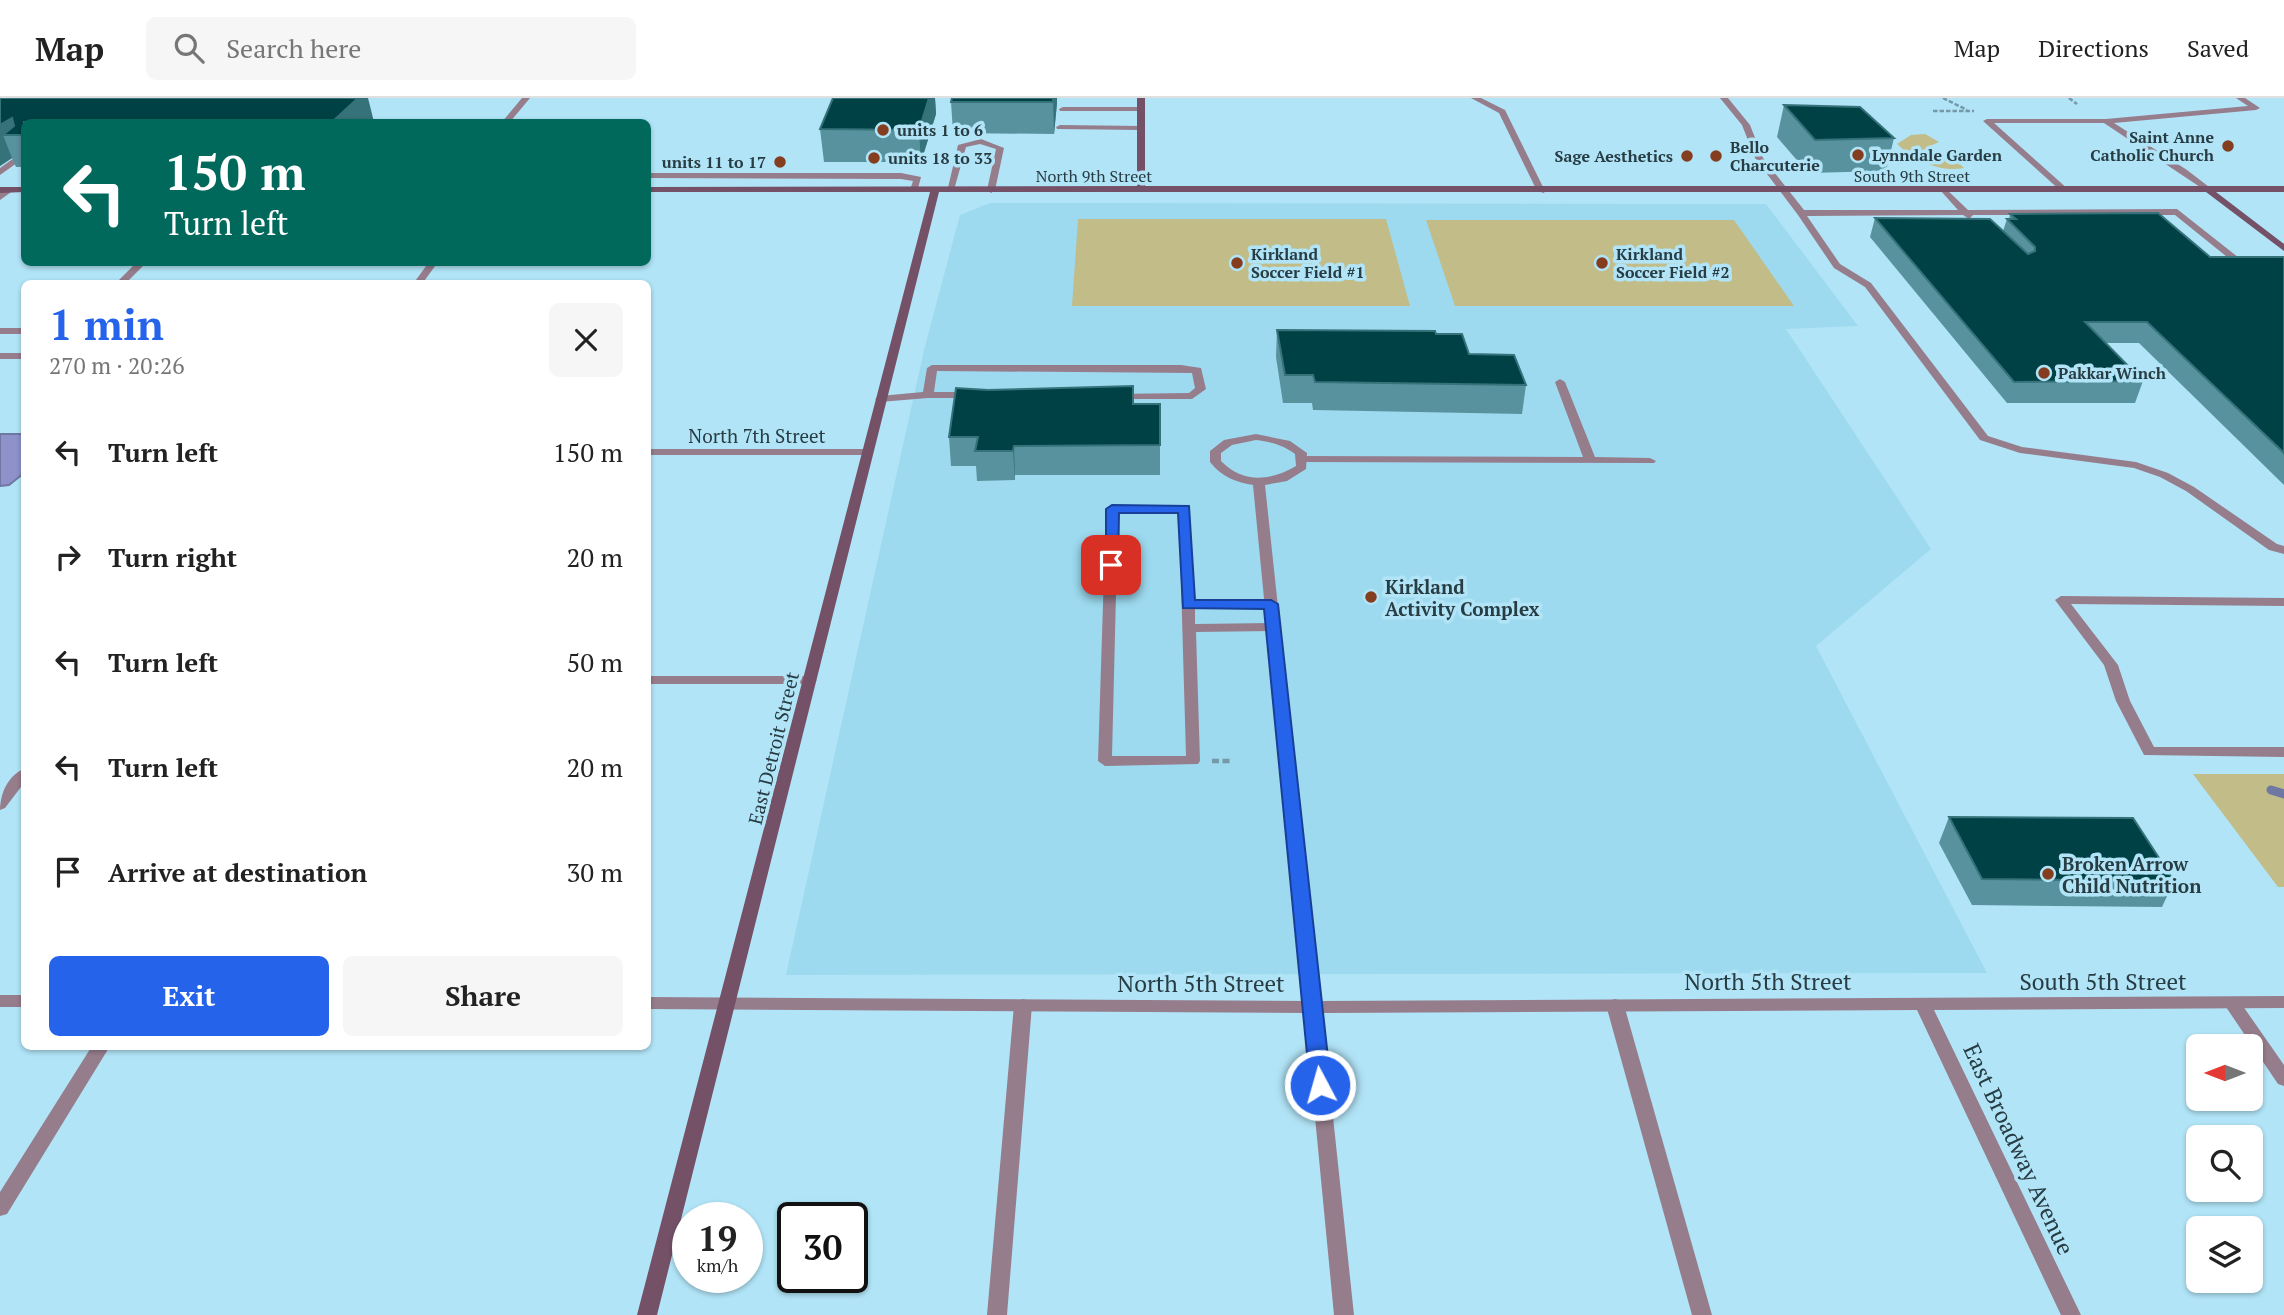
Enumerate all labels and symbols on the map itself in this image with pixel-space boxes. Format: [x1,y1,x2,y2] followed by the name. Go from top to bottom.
[897,119,983,141] place label: units 1 to 6
[875,122,891,138] marker: units 1 to 6
[2090,126,2215,166] place label: Saint Anne Catholic Church
[1730,136,1820,176] place label: Bello Charcuterie
[2220,138,2236,154] marker: Saint Anne Catholic Church
[1872,144,2003,166] place label: Lynndale Garden
[1555,145,1673,167] place label: Sage Aesthetics
[888,147,992,169] place label: units 18 to 33
[1850,147,1866,163] marker: Lynndale Garden
[1679,148,1695,164] marker: Sage Aesthetics
[1708,148,1724,164] marker: Bello Charcuterie
[866,150,882,166] marker: units 18 to 33
[662,151,766,173] place label: units 11 to 17
[772,154,788,170] marker: units 11 to 17
[1036,165,1152,187] street label: North 9th Street
[1854,165,1970,187] street label: South 9th Street
[1251,243,1365,283] place label: Kirkland Soccer Field #1
[1616,243,1730,283] place label: Kirkland Soccer Field #2
[1229,255,1245,271] marker: Kirkland Soccer Field #1
[1594,255,1610,271] marker: Kirkland Soccer Field #2
[2058,362,2167,384] place label: Pakkar Winch
[2036,365,2052,381] marker: Pakkar Winch
[688,423,826,448] street label: North 7th Street
[1081,535,1141,595] pin
[1385,574,1540,621] place label: Kirkland Activity Complex
[1363,589,1379,605] marker: Kirkland Activity Complex
[742,669,804,827] street label: East Detroit Street
[2062,851,2202,898] place label: Broken Arrow Child Nutrition
[2040,866,2056,882] marker: Broken Arrow Child Nutrition
[1684,966,1852,997] street label: North 5th Street
[2019,966,2187,997] street label: South 5th Street
[1117,968,1285,999] street label: North 5th Street
[2186,1034,2263,1111] north arrow
[1956,1038,2082,1260] street label: East Broadway Avenue
[1283,1048,1357,1122] position arrow
[777,1202,868,1293] speed limit sign: 30

